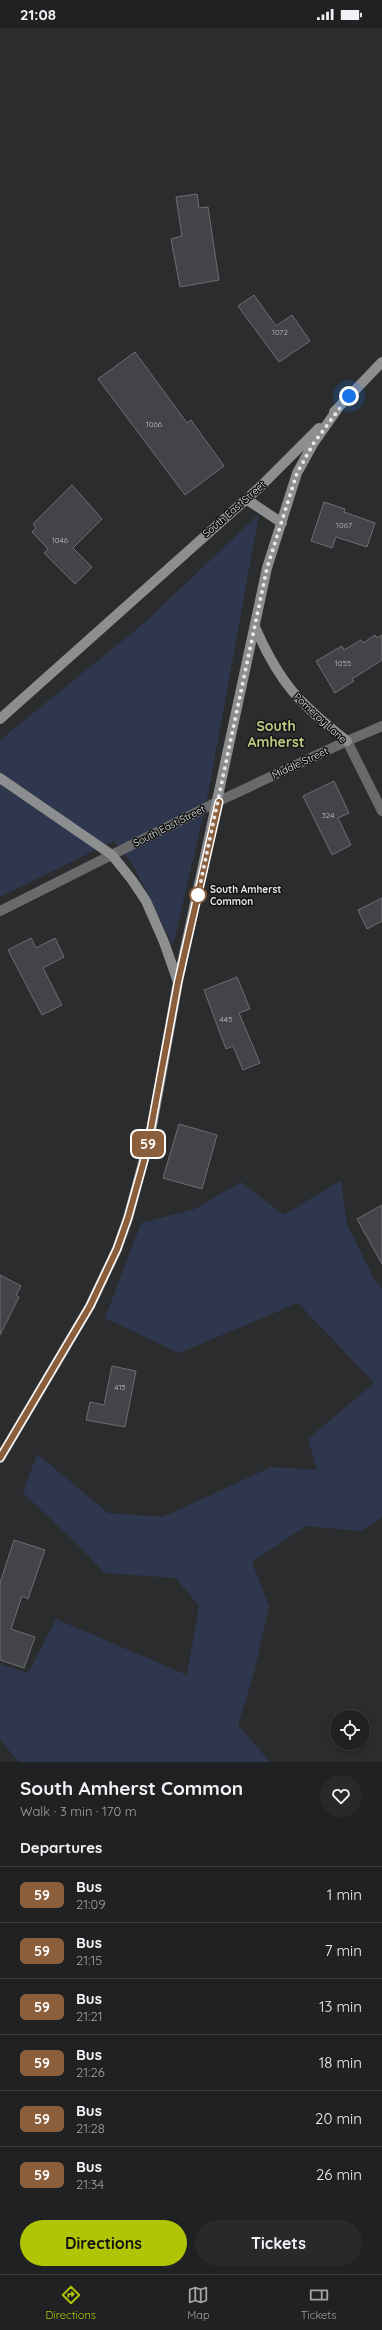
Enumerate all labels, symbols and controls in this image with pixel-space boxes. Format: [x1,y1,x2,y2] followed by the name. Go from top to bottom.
[20,5,56,24] text: 21:08
[272,327,288,337] house number: 1072
[339,386,359,406] your location
[146,419,163,429] house number: 1066
[200,478,269,540] street label: South East Street
[336,520,352,530] house number: 1067
[52,535,69,545] house number: 1046
[335,658,351,668] house number: 1055
[291,690,349,746] street label: Pomeroy Lane
[248,717,305,751] district label: South Amherst
[270,744,331,782] street label: Middle Street
[131,802,208,850] street label: South East Street
[322,810,334,820] house number: 324
[210,883,281,908] place label: South Amherst Common
[189,886,207,904] marker: South Amherst Common
[220,1014,232,1024] house number: 445
[130,1131,166,1157] line badge: 59
[140,1135,156,1153] text: 59
[114,1382,126,1392] house number: 415
[330,1710,370,1750] map controls
[330,1710,370,1750] button: locate
[320,1775,362,1817] button: heart
[20,1776,243,1800] text: South Amherst Common
[20,1803,137,1819] text: Walk · 3 min · 170 m
[20,1838,102,1857] text: Departures
[76,1877,102,1896] text: Bus
[327,1885,362,1904] text: 1 min
[34,1886,50,1904] text: 59
[76,1896,105,1912] text: 21:09
[76,1933,102,1952] text: Bus
[325,1941,362,1960] text: 7 min
[34,1942,50,1960] text: 59
[76,1952,102,1968] text: 21:15
[76,1989,102,2008] text: Bus
[319,1997,362,2016] text: 13 min
[34,1998,50,2016] text: 59
[76,2008,102,2024] text: 21:21
[76,2045,102,2064] text: Bus
[319,2053,362,2072] text: 18 min
[34,2054,50,2072] text: 59
[76,2064,105,2080] text: 21:26
[76,2101,102,2120] text: Bus
[315,2109,362,2128] text: 20 min
[34,2110,50,2128] text: 59
[76,2120,105,2136] text: 21:28
[76,2157,102,2176] text: Bus
[316,2165,362,2184] text: 26 min
[34,2166,50,2184] text: 59
[76,2176,104,2192] text: 21:34
[20,2220,187,2266] button: Directions
[195,2220,362,2266] button: Tickets
[46,2284,96,2322] tab: Directions
[187,2284,210,2322] tab: Map
[301,2284,336,2322] tab: Tickets

